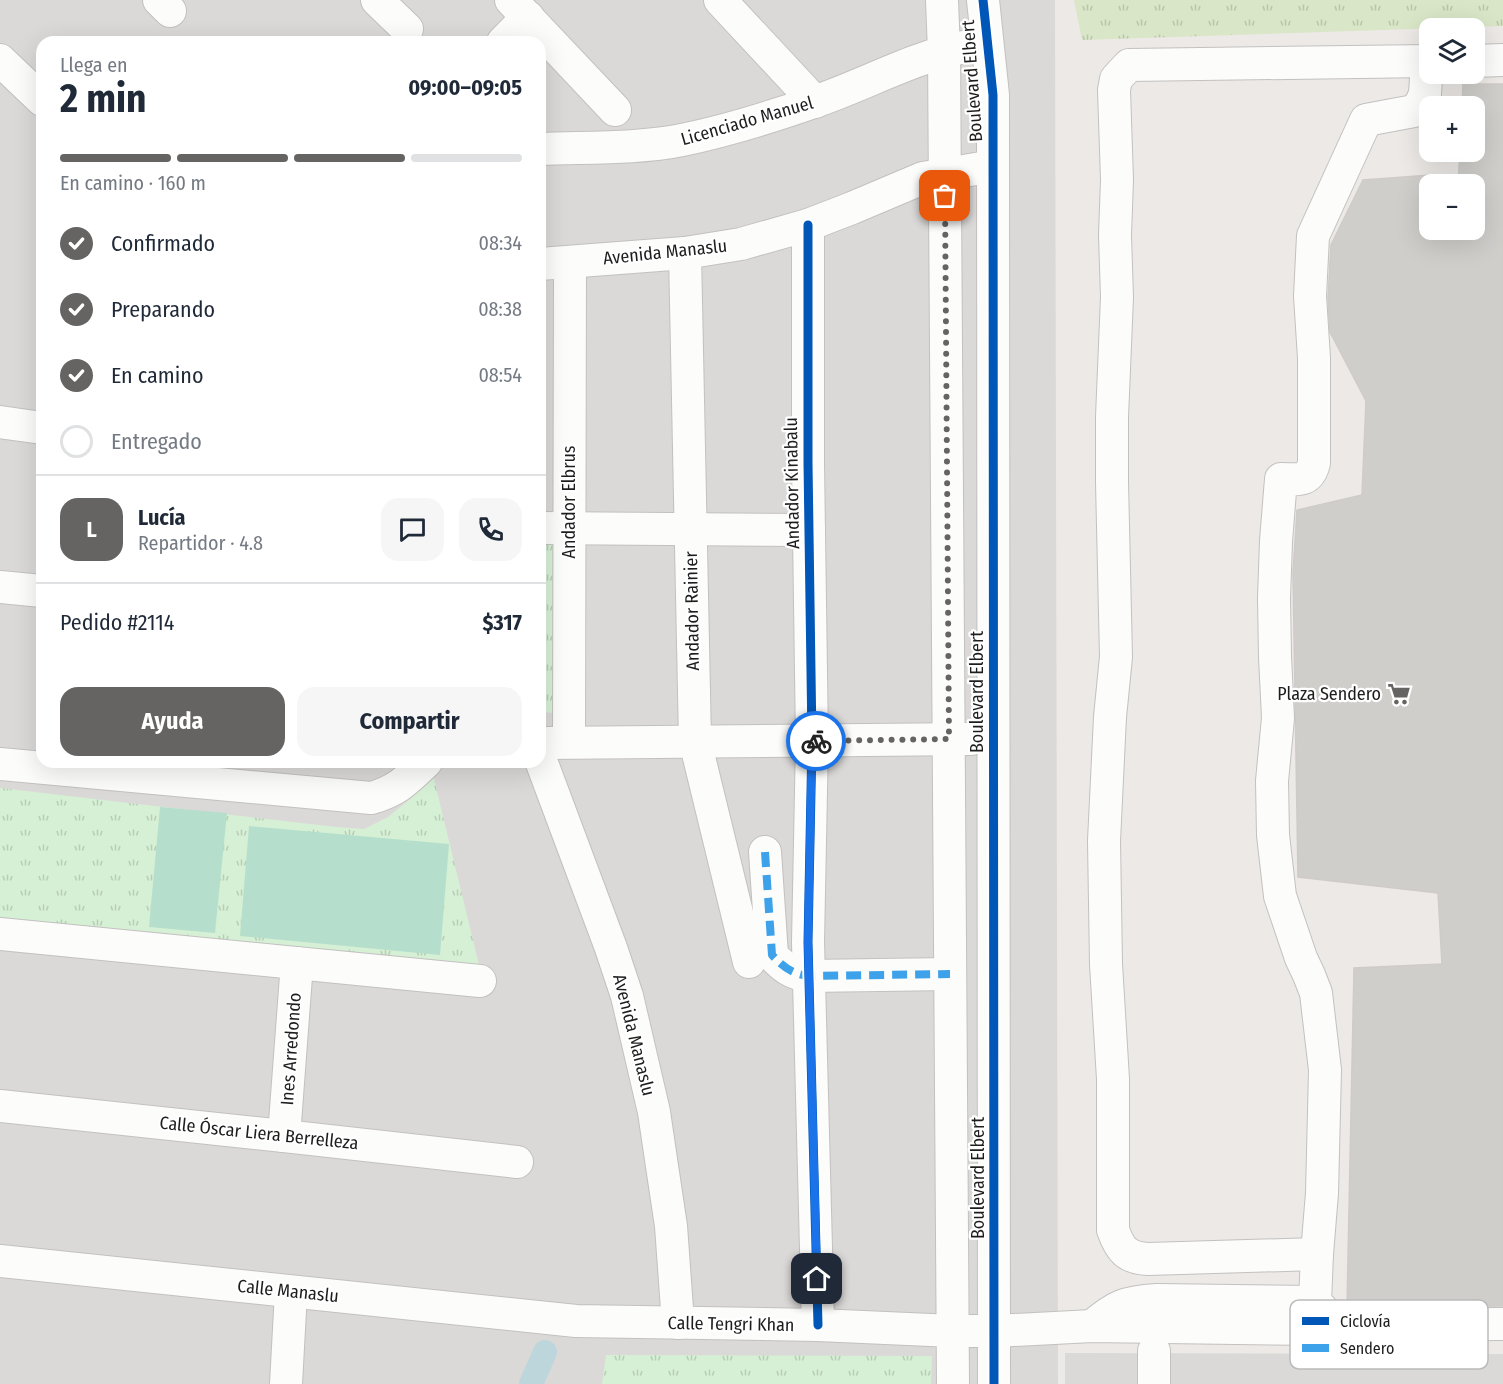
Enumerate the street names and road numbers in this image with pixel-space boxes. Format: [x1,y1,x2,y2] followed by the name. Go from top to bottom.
[957,19,987,143] street label: Boulevard Elbert
[678,92,816,150] street label: Licenciado Manuel
[602,235,728,269] street label: Avenida Manaslu
[780,417,804,549] street label: Andador Kinabalu
[558,445,580,559] street label: Andador Elbrus
[680,550,704,671] street label: Andador Rainier
[966,631,988,753] street label: Boulevard Elbert
[608,972,660,1098] street label: Avenida Manaslu
[276,992,306,1106] street label: Ines Arredondo
[159,1112,360,1154] street label: Calle Óscar Liera Berrelleza
[967,1117,989,1239] street label: Boulevard Elbert
[236,1275,340,1307] street label: Calle Manaslu
[667,1312,795,1336] street label: Calle Tengri Khan

